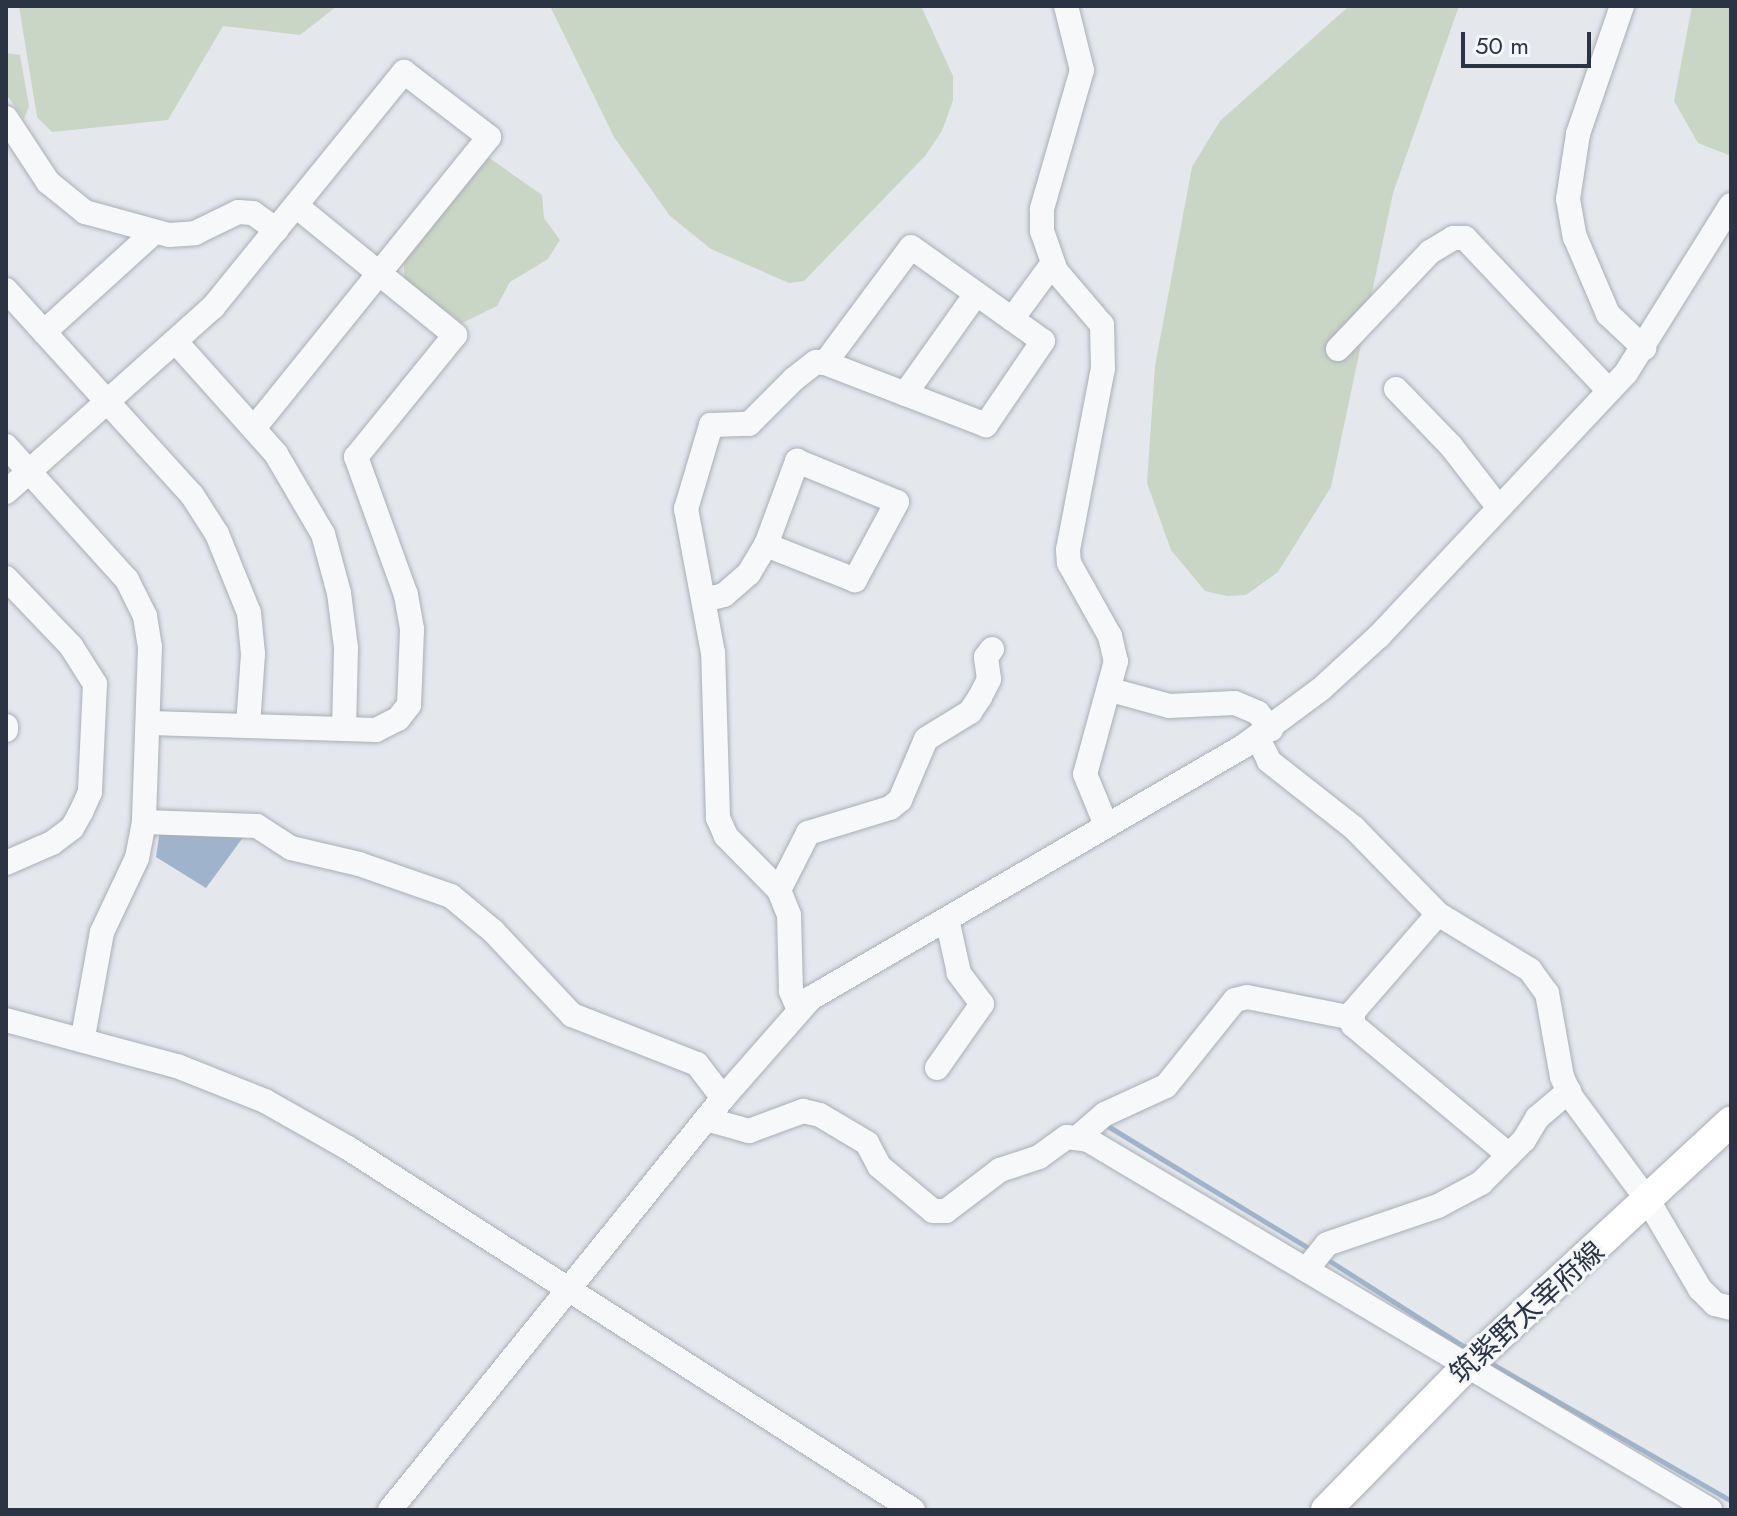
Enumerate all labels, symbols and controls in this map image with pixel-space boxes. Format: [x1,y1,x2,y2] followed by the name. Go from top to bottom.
[1465,16,1595,66] scale bar
[1475,28,1529,63] text: 50 m
[1443,1235,1611,1391] street label: 筑紫野太宰府線

